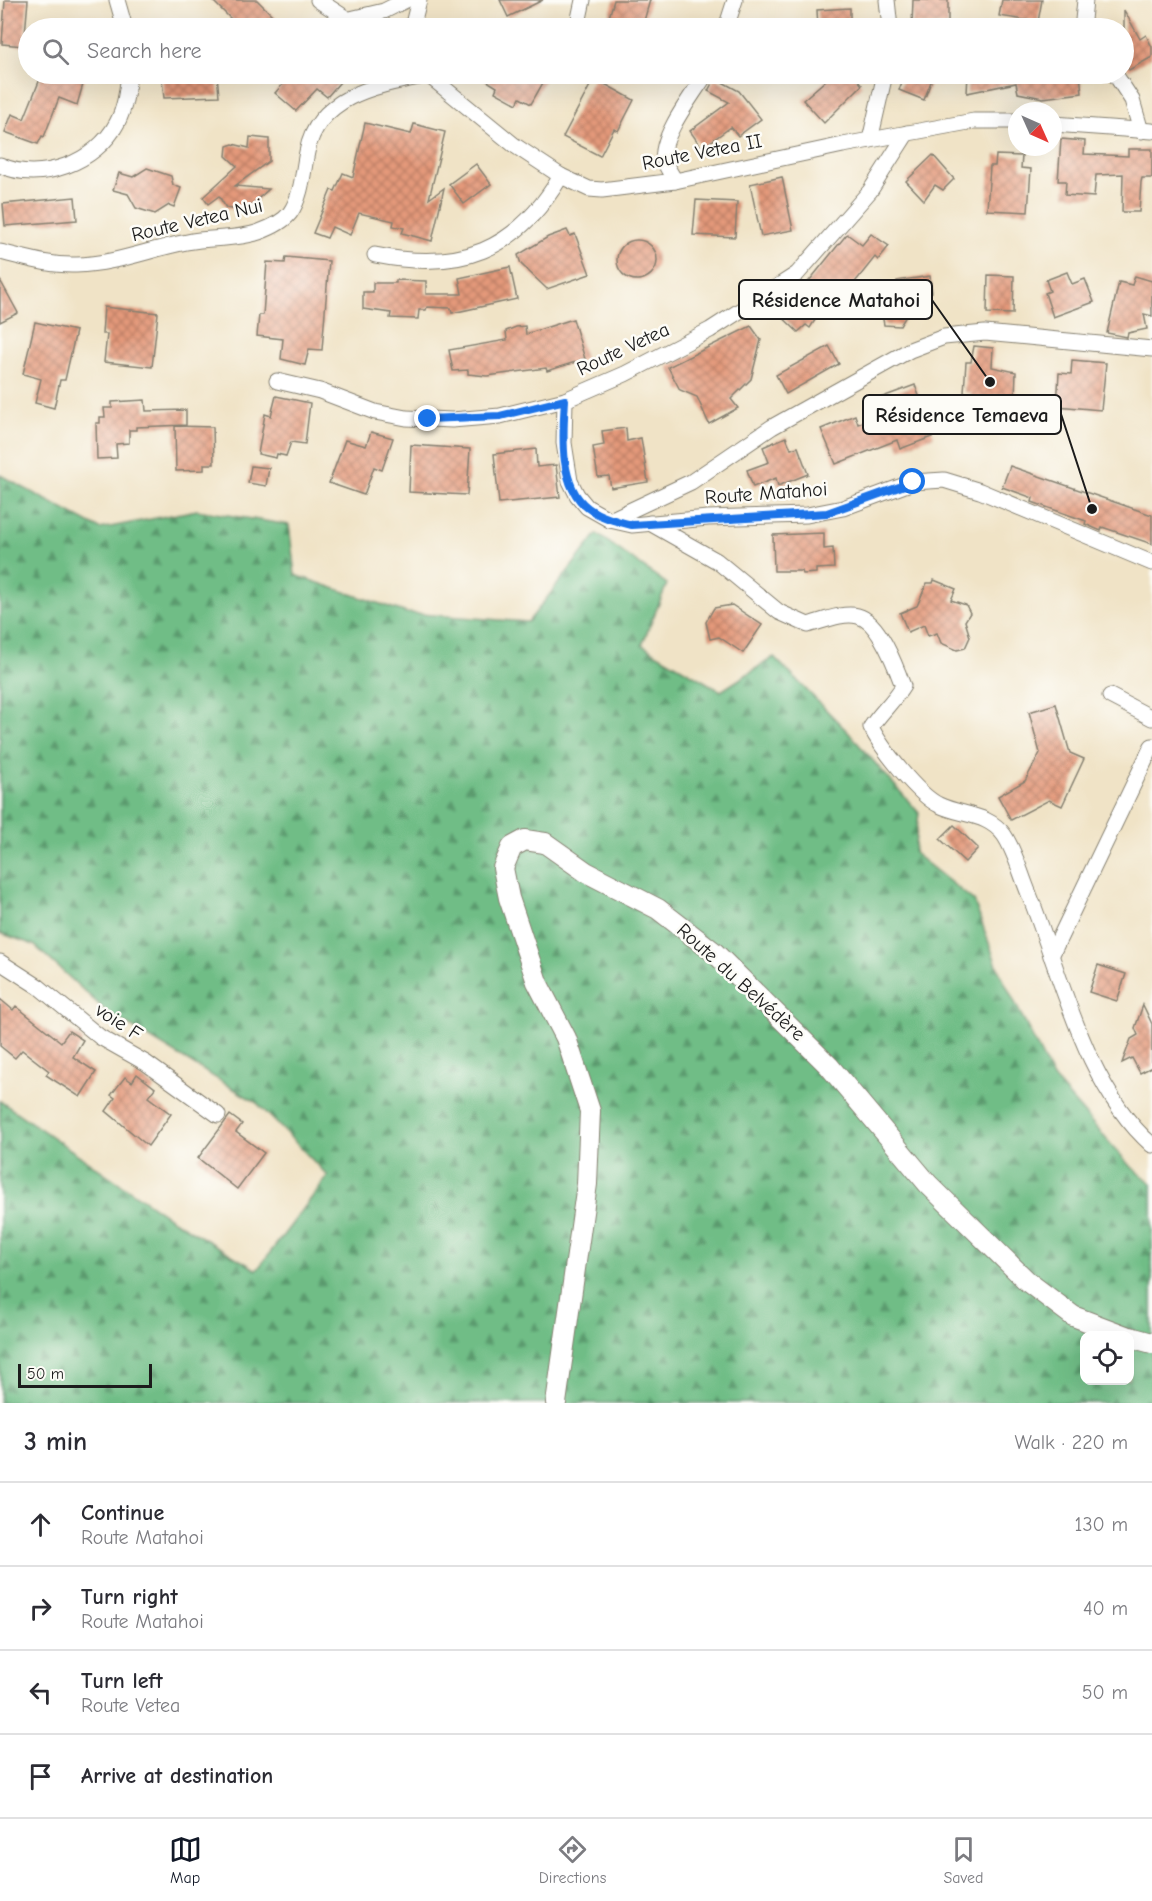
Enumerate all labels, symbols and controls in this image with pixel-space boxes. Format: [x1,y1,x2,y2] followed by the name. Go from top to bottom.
[18,18,1134,84] search box
[39,35,72,68] icon: search
[87,38,202,64] text: Search here
[1008,102,1062,156] north arrow
[640,129,764,175] street label: Route Vetea II
[129,194,265,246] street label: Route Vetea Nui
[739,280,932,319] callout: Résidence Matahoi
[752,288,920,312] text: Résidence Matahoi
[573,318,673,380] street label: Route Vetea
[863,395,1061,434] callout: Résidence Temaeva
[875,403,1049,427] text: Résidence Temaeva
[414,405,440,431] route end
[899,468,925,494] route start
[704,477,828,509] street label: Route Matahoi
[672,918,810,1046] street label: Route du Belvédère
[90,998,147,1046] street label: voie F
[1080,1331,1134,1385] map controls
[1080,1331,1134,1385] button: locate
[18,1361,152,1388] scale bar
[27,1365,64,1383] text: 50 m
[24,1427,87,1457] text: 3 min
[1014,1431,1128,1454] text: Walk · 220 m
[81,1500,164,1526] text: Continue
[24,1508,57,1541] icon: ahead
[1075,1513,1128,1536] text: 130 m
[81,1526,204,1549] text: Route Matahoi
[81,1584,178,1610] text: Turn right
[24,1592,57,1625] icon: right
[1083,1597,1128,1620] text: 40 m
[81,1610,204,1633] text: Route Matahoi
[81,1668,163,1694] text: Turn left
[24,1676,57,1709] icon: left
[1082,1681,1128,1704] text: 50 m
[81,1694,180,1717] text: Route Vetea
[24,1760,57,1793] icon: arrive
[81,1763,273,1789] text: Arrive at destination
[169,1833,202,1887] tab: Map
[539,1833,606,1887] tab: Directions
[943,1833,983,1887] tab: Saved

